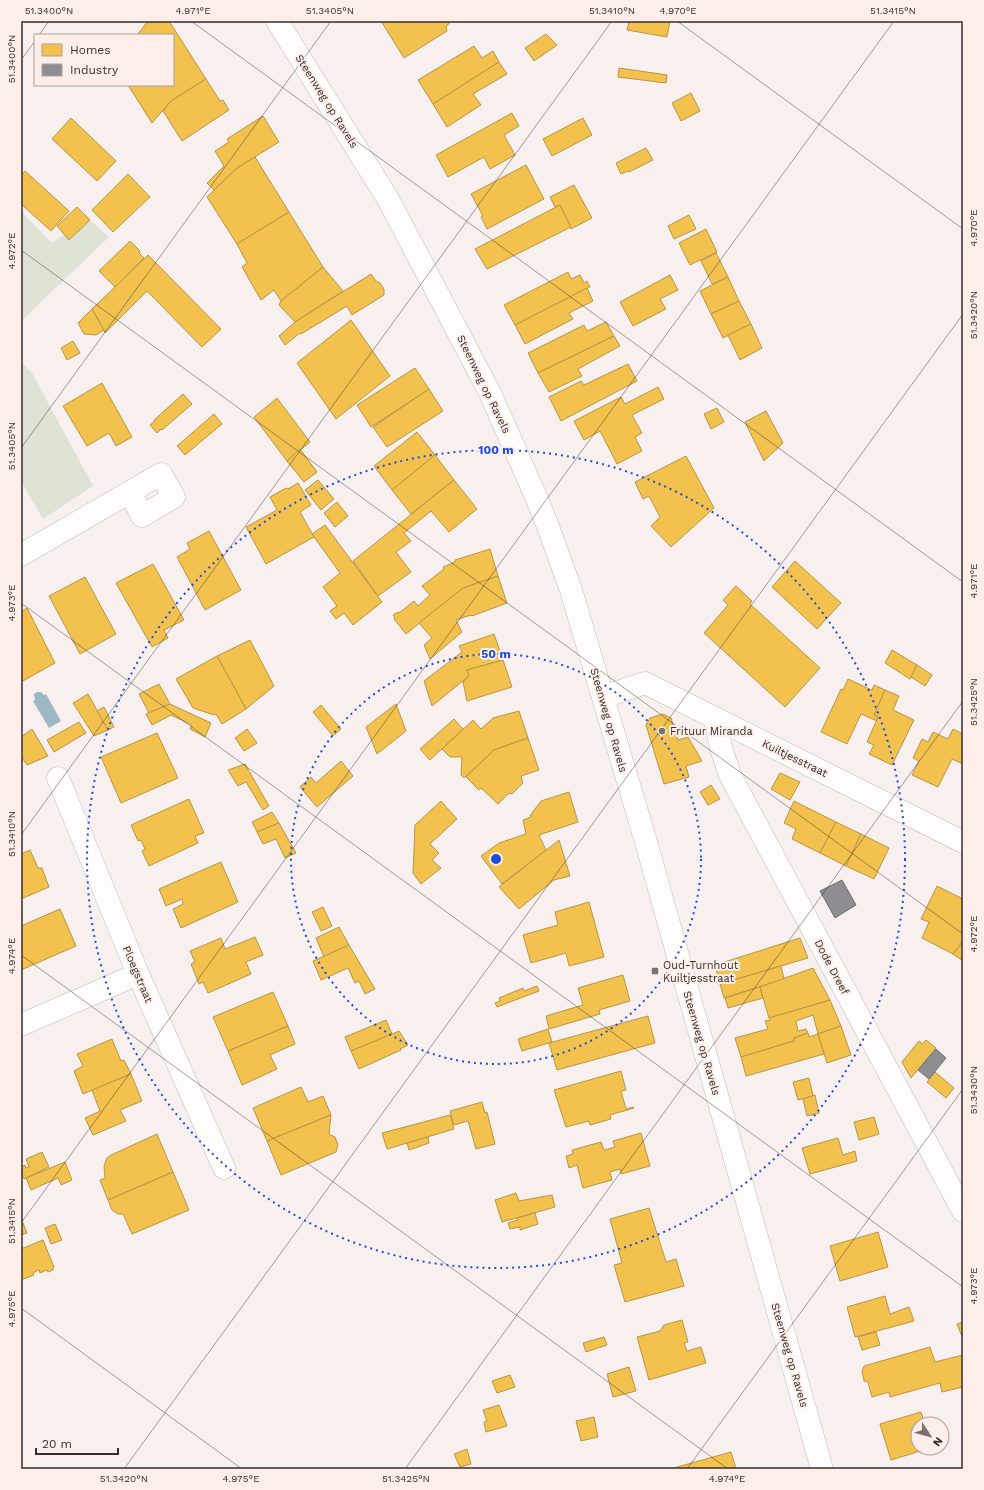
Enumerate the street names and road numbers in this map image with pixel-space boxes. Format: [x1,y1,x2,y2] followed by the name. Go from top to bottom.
[292,52,361,151] street label: Steenweg op Ravels
[454,333,513,436] street label: Steenweg op Ravels
[587,666,630,774] street label: Steenweg op Ravels
[760,737,830,780] street label: Kuiltjesstraat
[812,937,852,998] street label: Dode Dreef
[120,944,155,1005] street label: Ploegstraat
[680,989,723,1097] street label: Steenweg op Ravels
[768,1301,811,1409] street label: Steenweg op Ravels

